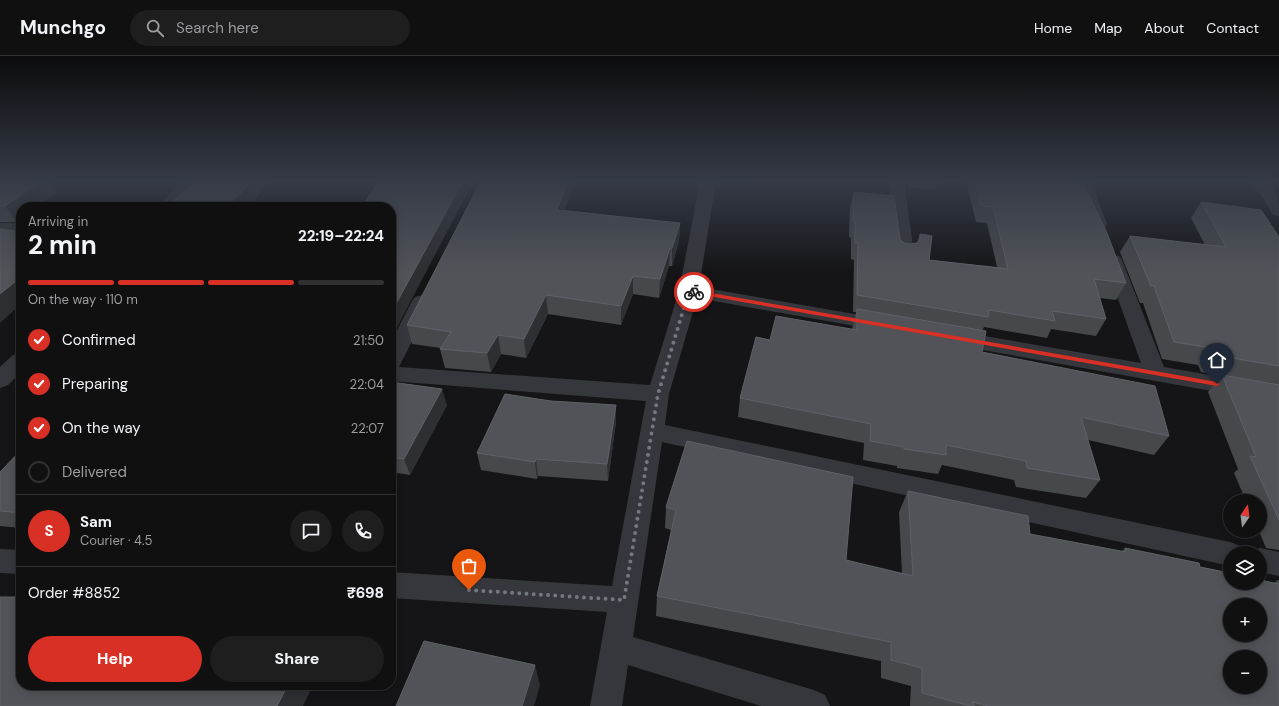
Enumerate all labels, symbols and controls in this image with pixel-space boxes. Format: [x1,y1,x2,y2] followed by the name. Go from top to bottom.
[130,10,410,46] search box
[20,15,106,40] text: Munchgo
[144,17,166,39] icon: search
[176,18,259,38] text: Search here
[1034,19,1072,37] text: Home
[1094,19,1122,37] text: Map
[1144,19,1184,37] text: About
[1206,19,1259,37] text: Contact
[28,213,88,230] text: Arriving in
[298,226,384,246] text: 22:19–22:24
[28,228,97,262] text: 2 min
[674,272,714,312] courier
[683,281,705,303] icon: bike
[28,291,138,308] text: On the way · 110 m
[28,329,50,351] icon: check
[62,330,136,350] text: Confirmed
[353,332,384,349] text: 21:50
[1200,343,1234,384] pin
[1206,349,1228,371] icon: home
[28,373,50,395] icon: check
[62,374,128,394] text: Preparing
[350,376,384,393] text: 22:04
[28,417,50,439] icon: check
[62,418,141,438] text: On the way
[351,420,384,437] text: 22:07
[62,462,127,482] text: Delivered
[1223,494,1267,538] north arrow
[1223,494,1267,694] map controls
[290,510,332,552] button: chat
[342,510,384,552] button: phone
[80,512,112,532] text: Sam
[44,521,54,541] text: S
[80,532,153,549] text: Courier · 4.5
[1223,546,1267,590] button: layers
[452,549,486,590] pin
[458,555,480,577] icon: bag
[28,583,120,603] text: Order #8852
[347,583,384,603] text: ₹698
[1223,598,1267,642] button: +
[28,636,202,682] button: Help
[210,636,384,682] button: Share
[1223,650,1267,694] button: −

